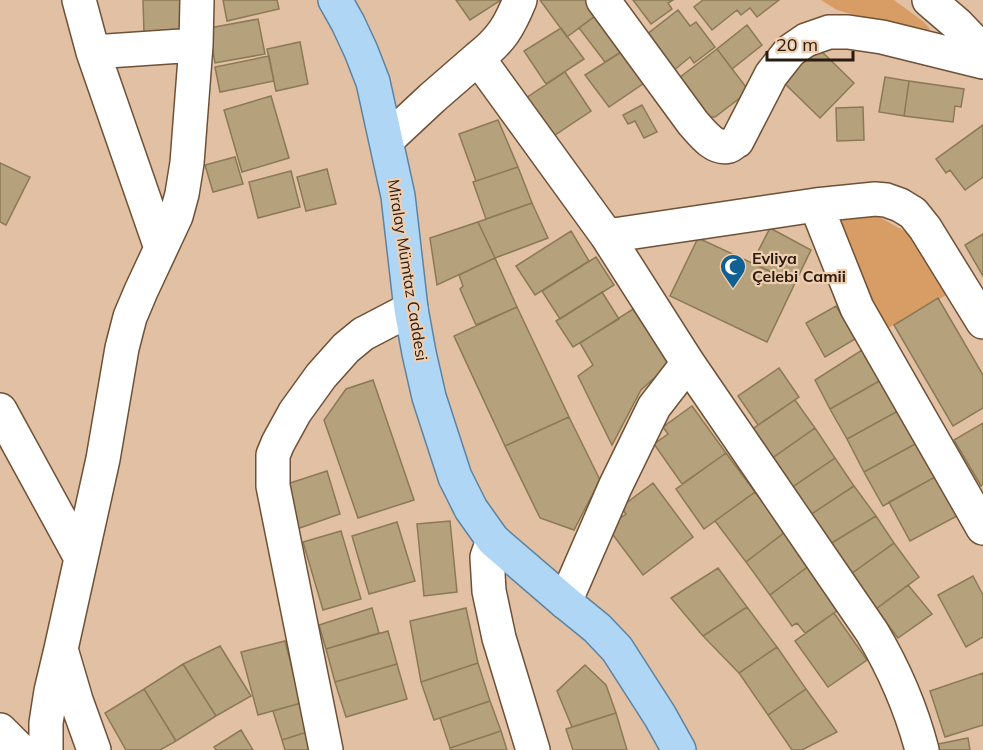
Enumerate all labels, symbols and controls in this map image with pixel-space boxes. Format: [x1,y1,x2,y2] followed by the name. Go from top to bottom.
[767,24,852,62] scale bar
[776,33,818,56] text: 20 m
[384,178,432,362] street label: Miralay Mümtaz Caddesi
[752,248,846,286] place label: Evliya Çelebi Camii
[718,252,748,290] mosque icon: Evliya Çelebi Camii

